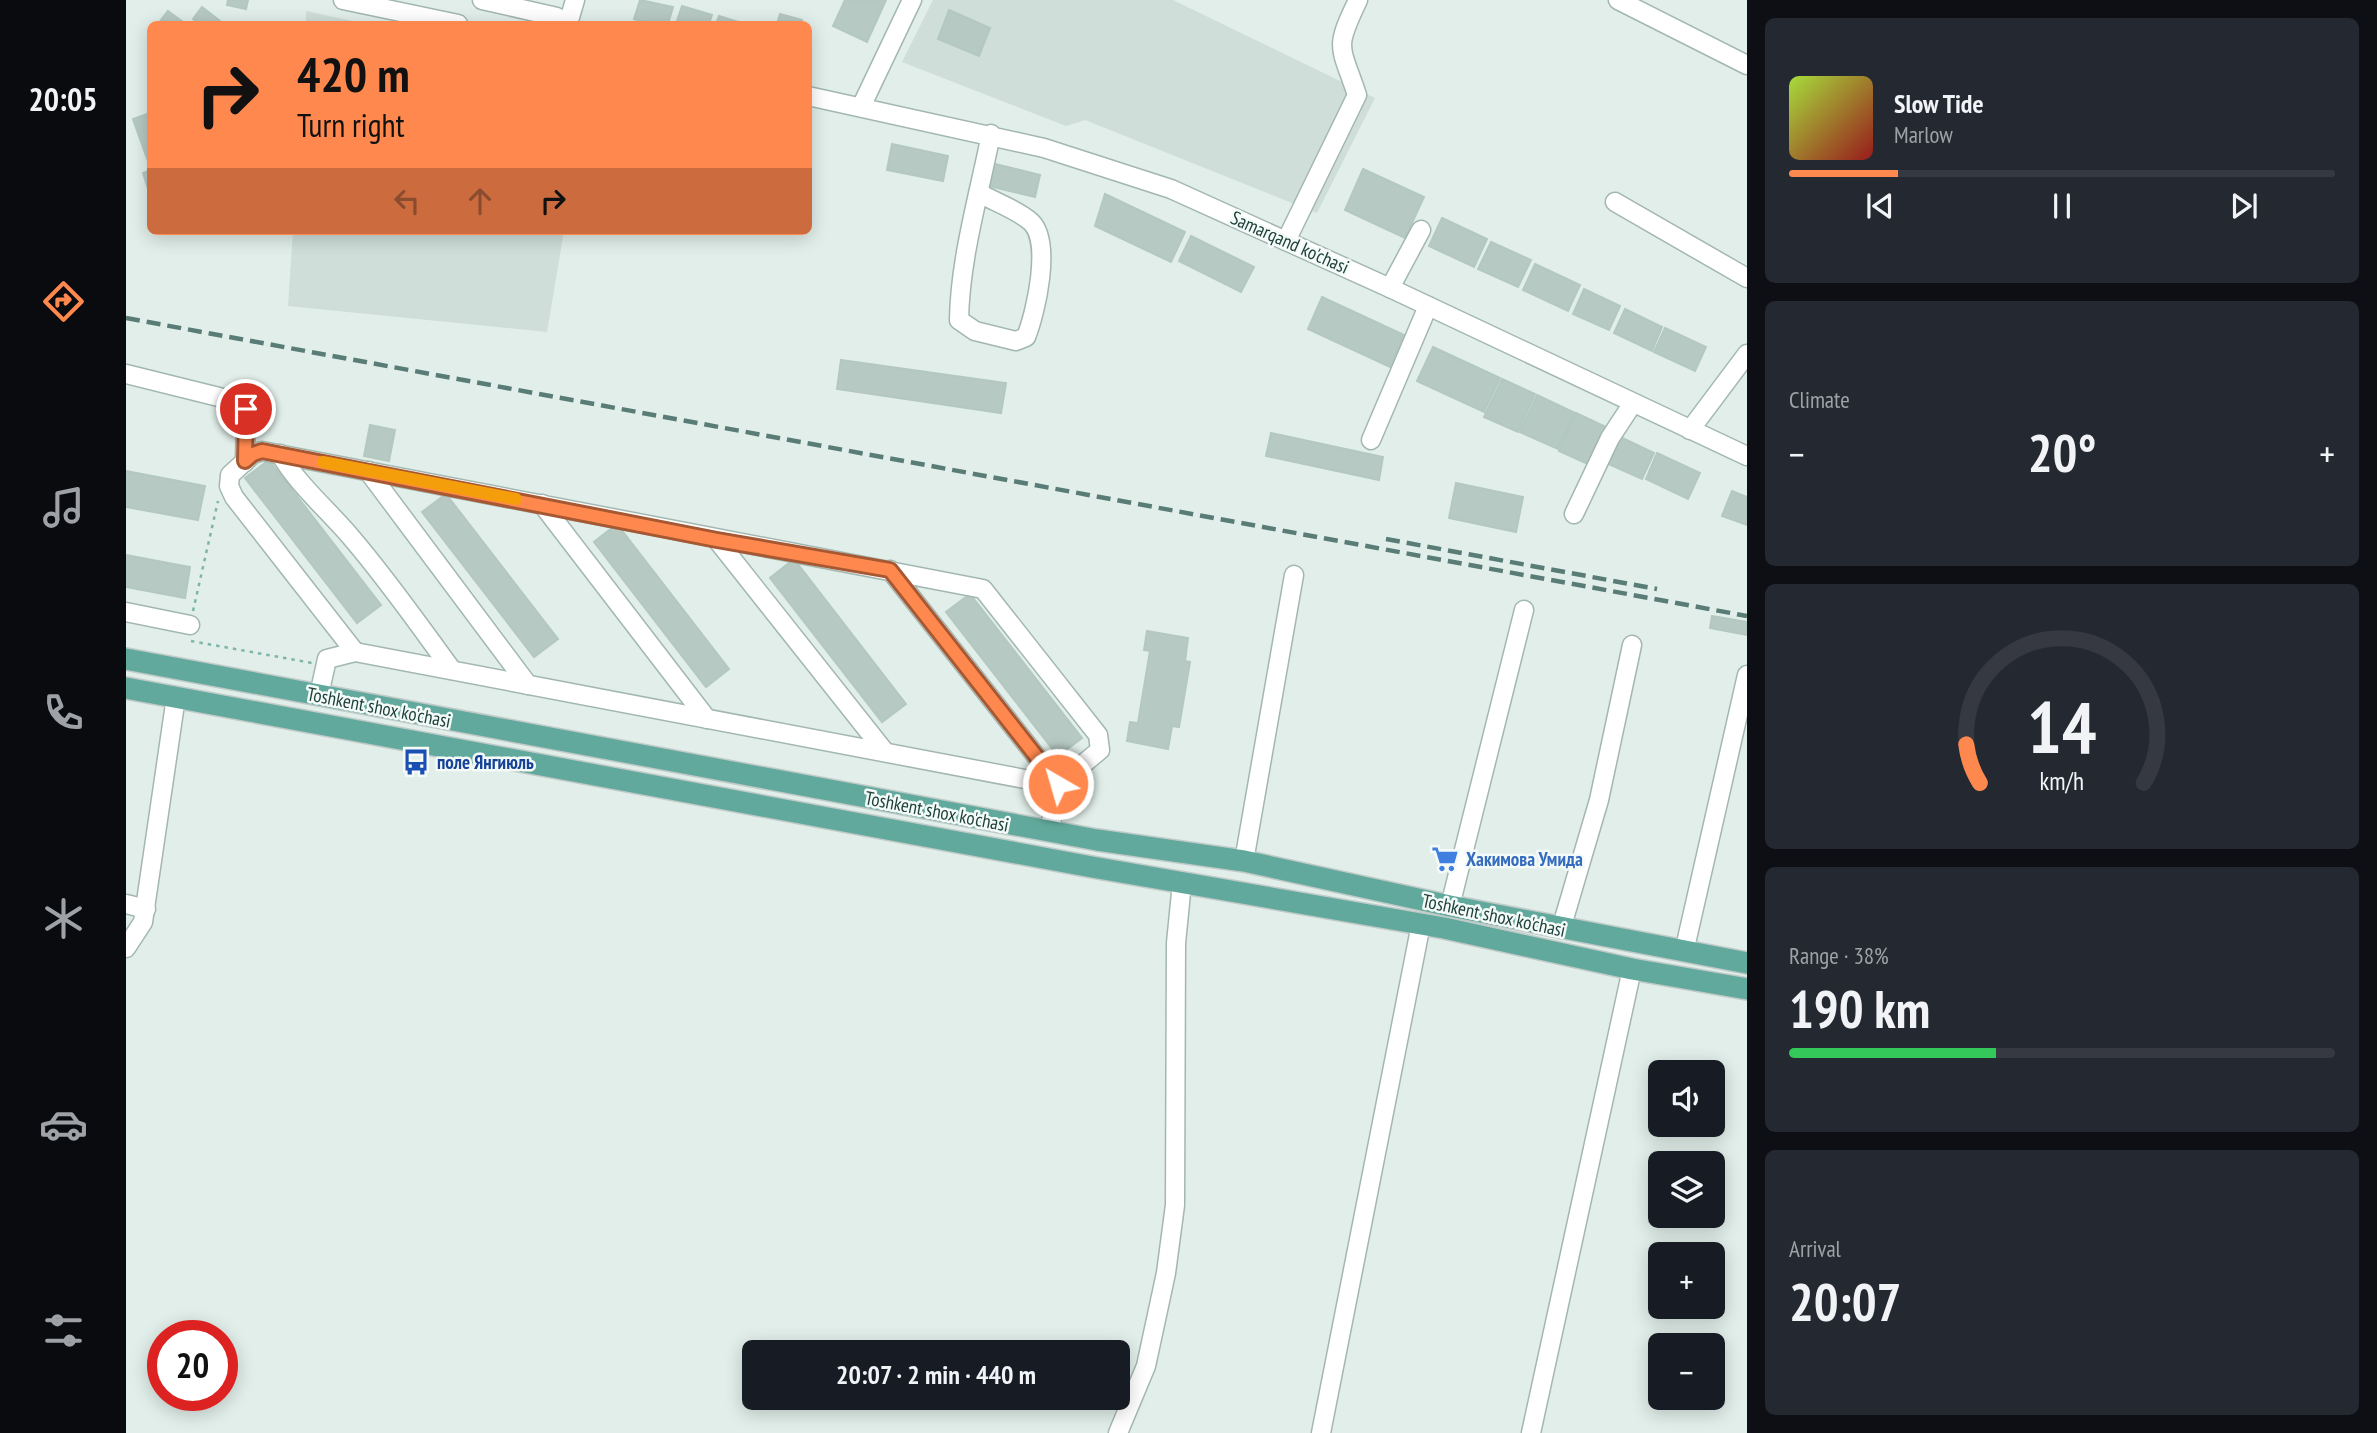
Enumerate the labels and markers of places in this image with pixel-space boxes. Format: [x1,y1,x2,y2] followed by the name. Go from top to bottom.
[216,379,276,439] pin
[401,747,431,777] bus stop icon: поле Янгиюль
[437,750,534,774] place label: поле Янгиюль
[1430,844,1460,874] supermarket icon: Хакимова Умида
[1466,847,1583,871] place label: Хакимова Умида

